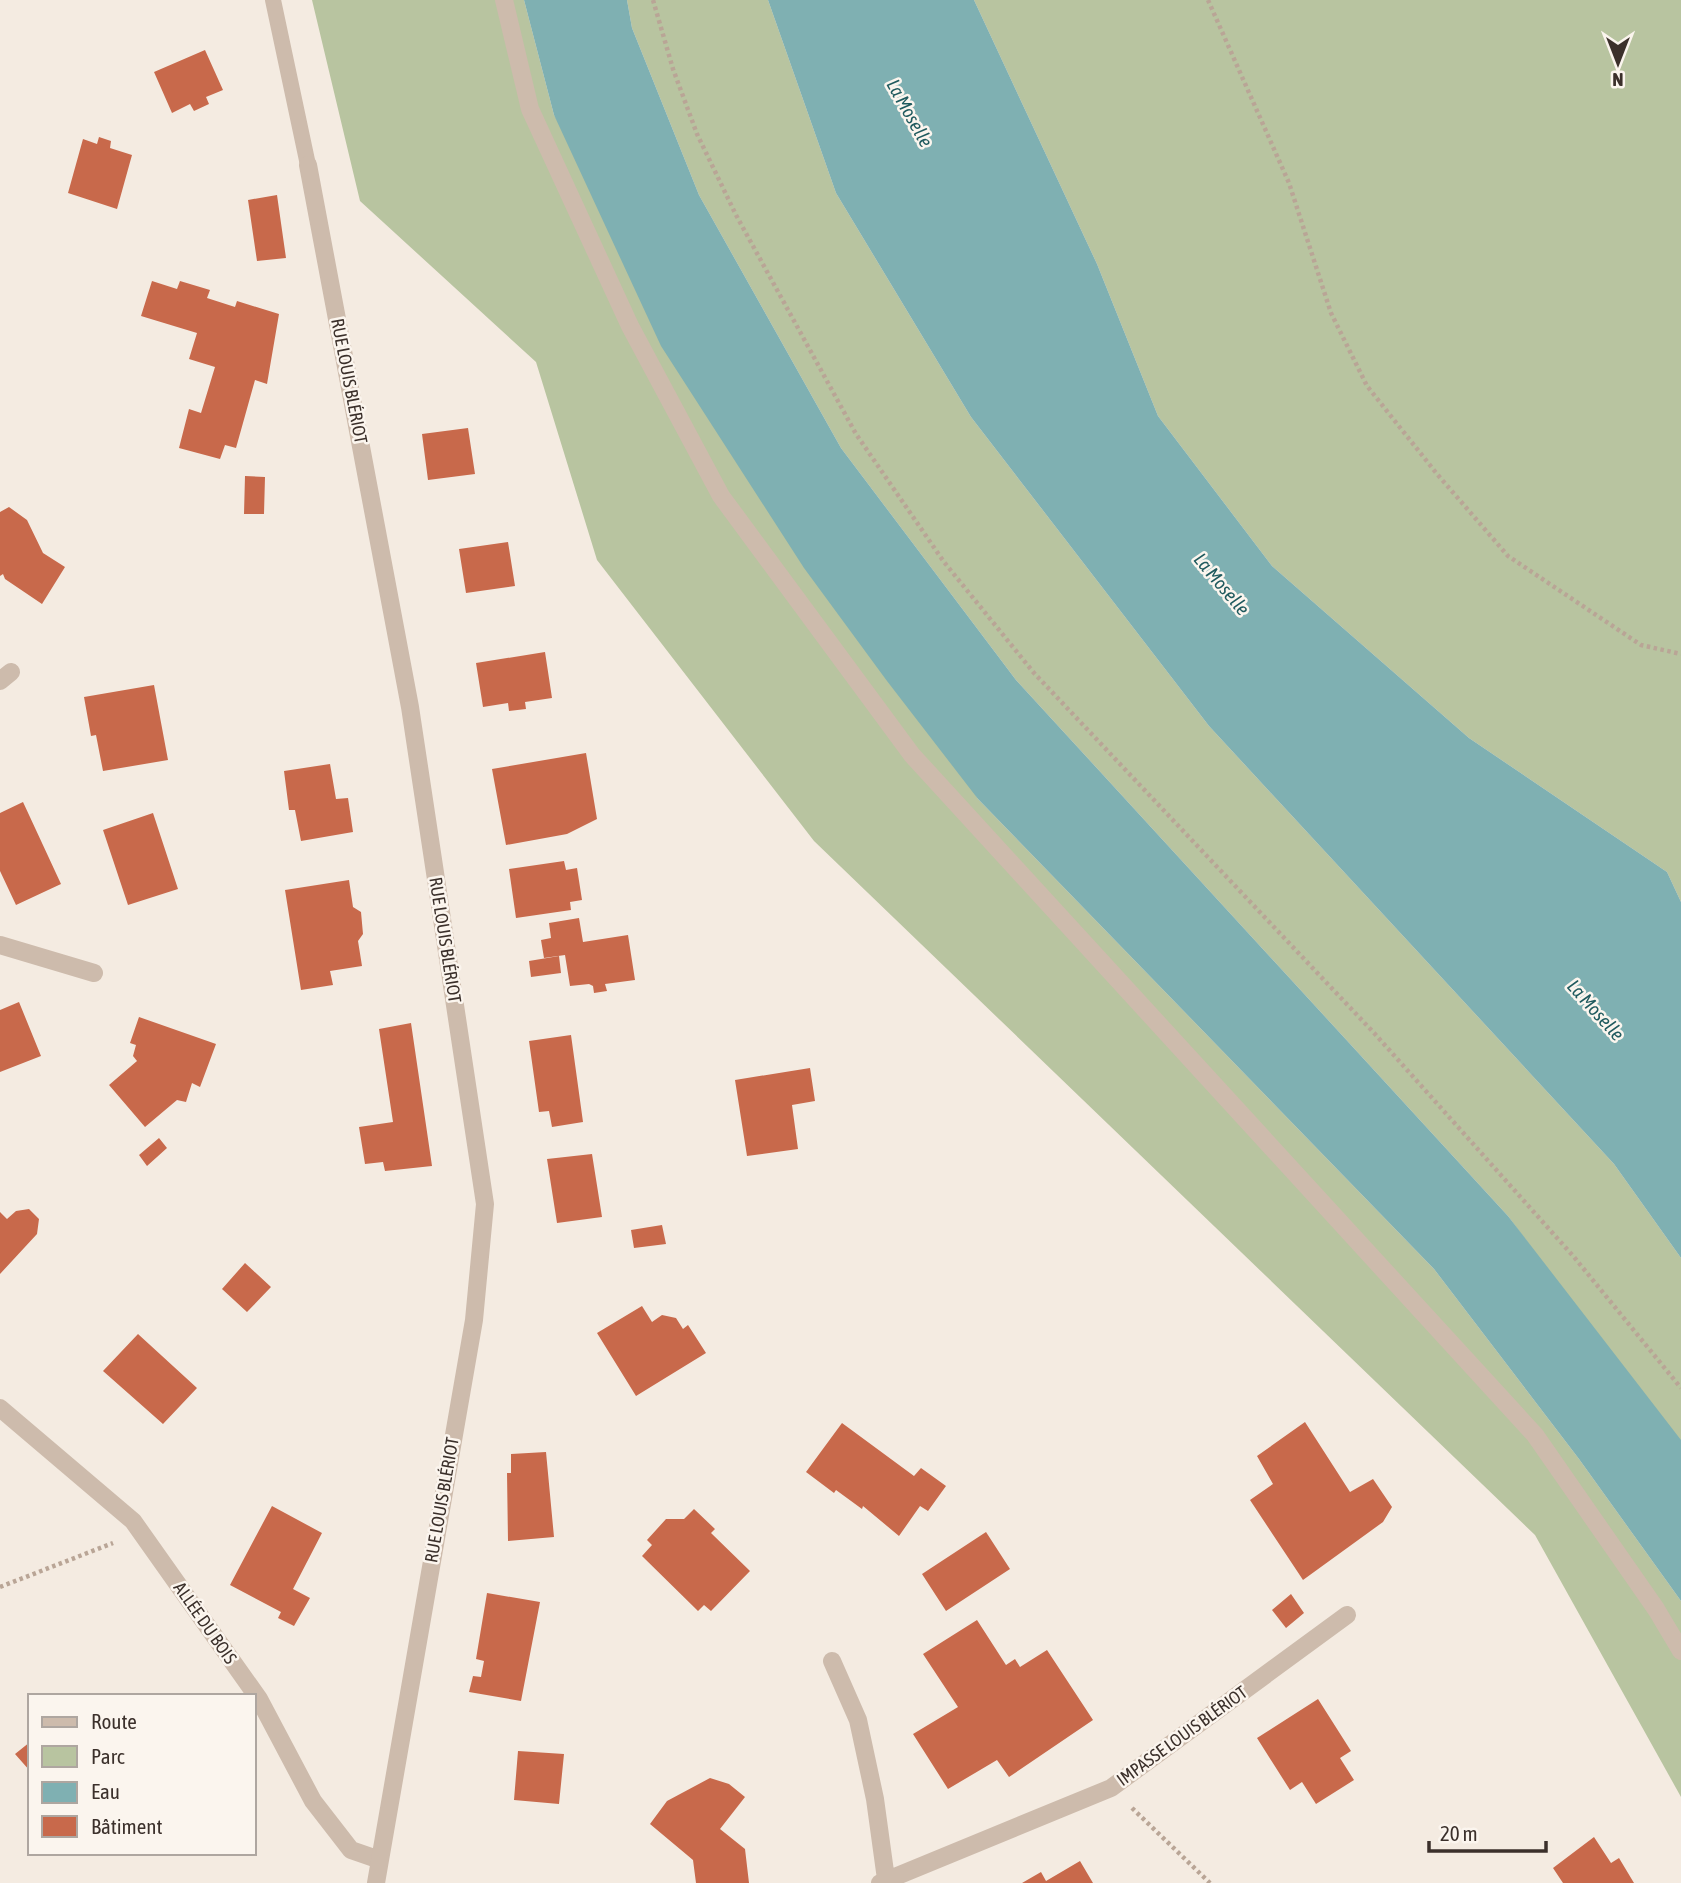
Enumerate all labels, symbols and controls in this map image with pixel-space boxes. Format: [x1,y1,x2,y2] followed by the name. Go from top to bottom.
[1583,28,1653,98] north arrow
[1612,69,1624,91] text: N
[882,75,938,151] water label: La Moselle
[327,317,372,445] street label: RUE LOUIS BLÉRIOT
[1190,549,1254,619] water label: La Moselle
[425,876,466,1004] street label: RUE LOUIS BLÉRIOT
[1563,975,1629,1045] water label: La Moselle
[420,1436,463,1564] street label: RUE LOUIS BLÉRIOT
[170,1578,241,1668] street label: ALLÉE DU BOIS
[1112,1681,1251,1790] street label: IMPASSE LOUIS BLÉRIOT
[28,1694,256,1855] legend
[91,1709,137,1733] text: Route
[91,1744,125,1768] text: Parc
[91,1779,120,1803] text: Eau
[1429,1810,1546,1854] scale bar
[91,1814,162,1838] text: Bâtiment
[1440,1821,1478,1845] text: 20 m

